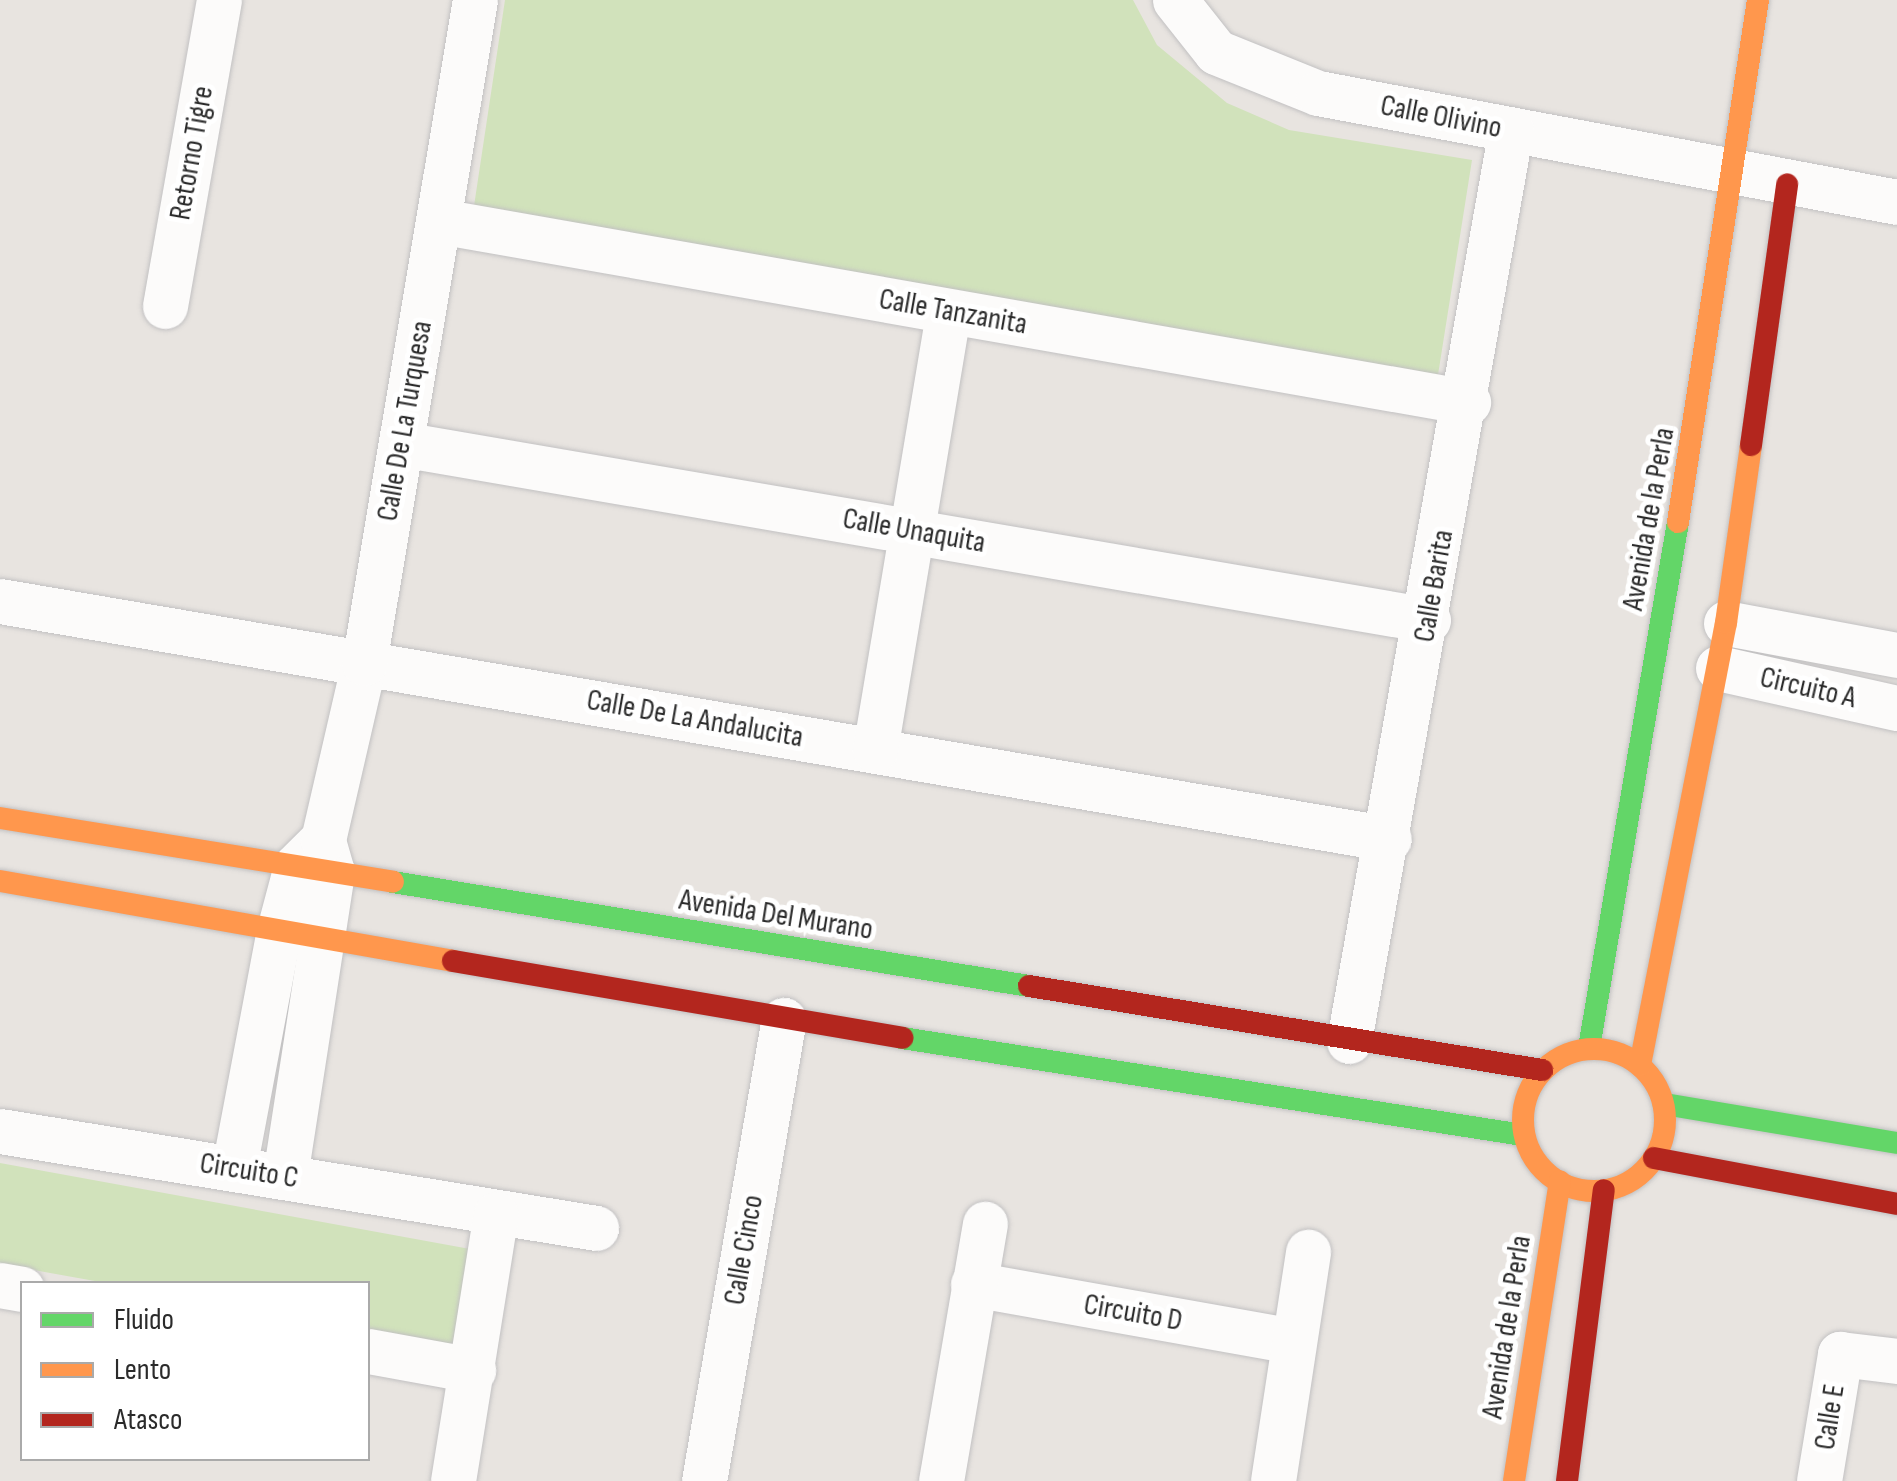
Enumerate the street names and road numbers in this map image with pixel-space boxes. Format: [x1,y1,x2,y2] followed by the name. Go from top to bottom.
[163,83,221,223] street label: Retorno Tigre
[1377,88,1505,146] street label: Calle Olivino
[876,281,1030,343] street label: Calle Tanzanita
[370,318,440,524] street label: Calle De La Turquesa
[1615,425,1683,613] street label: Avenida de la Perla
[840,501,988,561] street label: Calle Unaquita
[1406,527,1462,645] street label: Calle Barita
[1757,660,1859,716] street label: Circuito A
[584,682,806,756] street label: Calle De La Andalucita
[677,882,875,948] street label: Avenida Del Murano
[197,1145,301,1197] street label: Circuito C
[717,1192,771,1308] street label: Calle Cinco
[1475,1233,1539,1421] street label: Avenida de la Perla
[1081,1287,1185,1339] street label: Circuito D
[1807,1382,1853,1452] street label: Calle E

